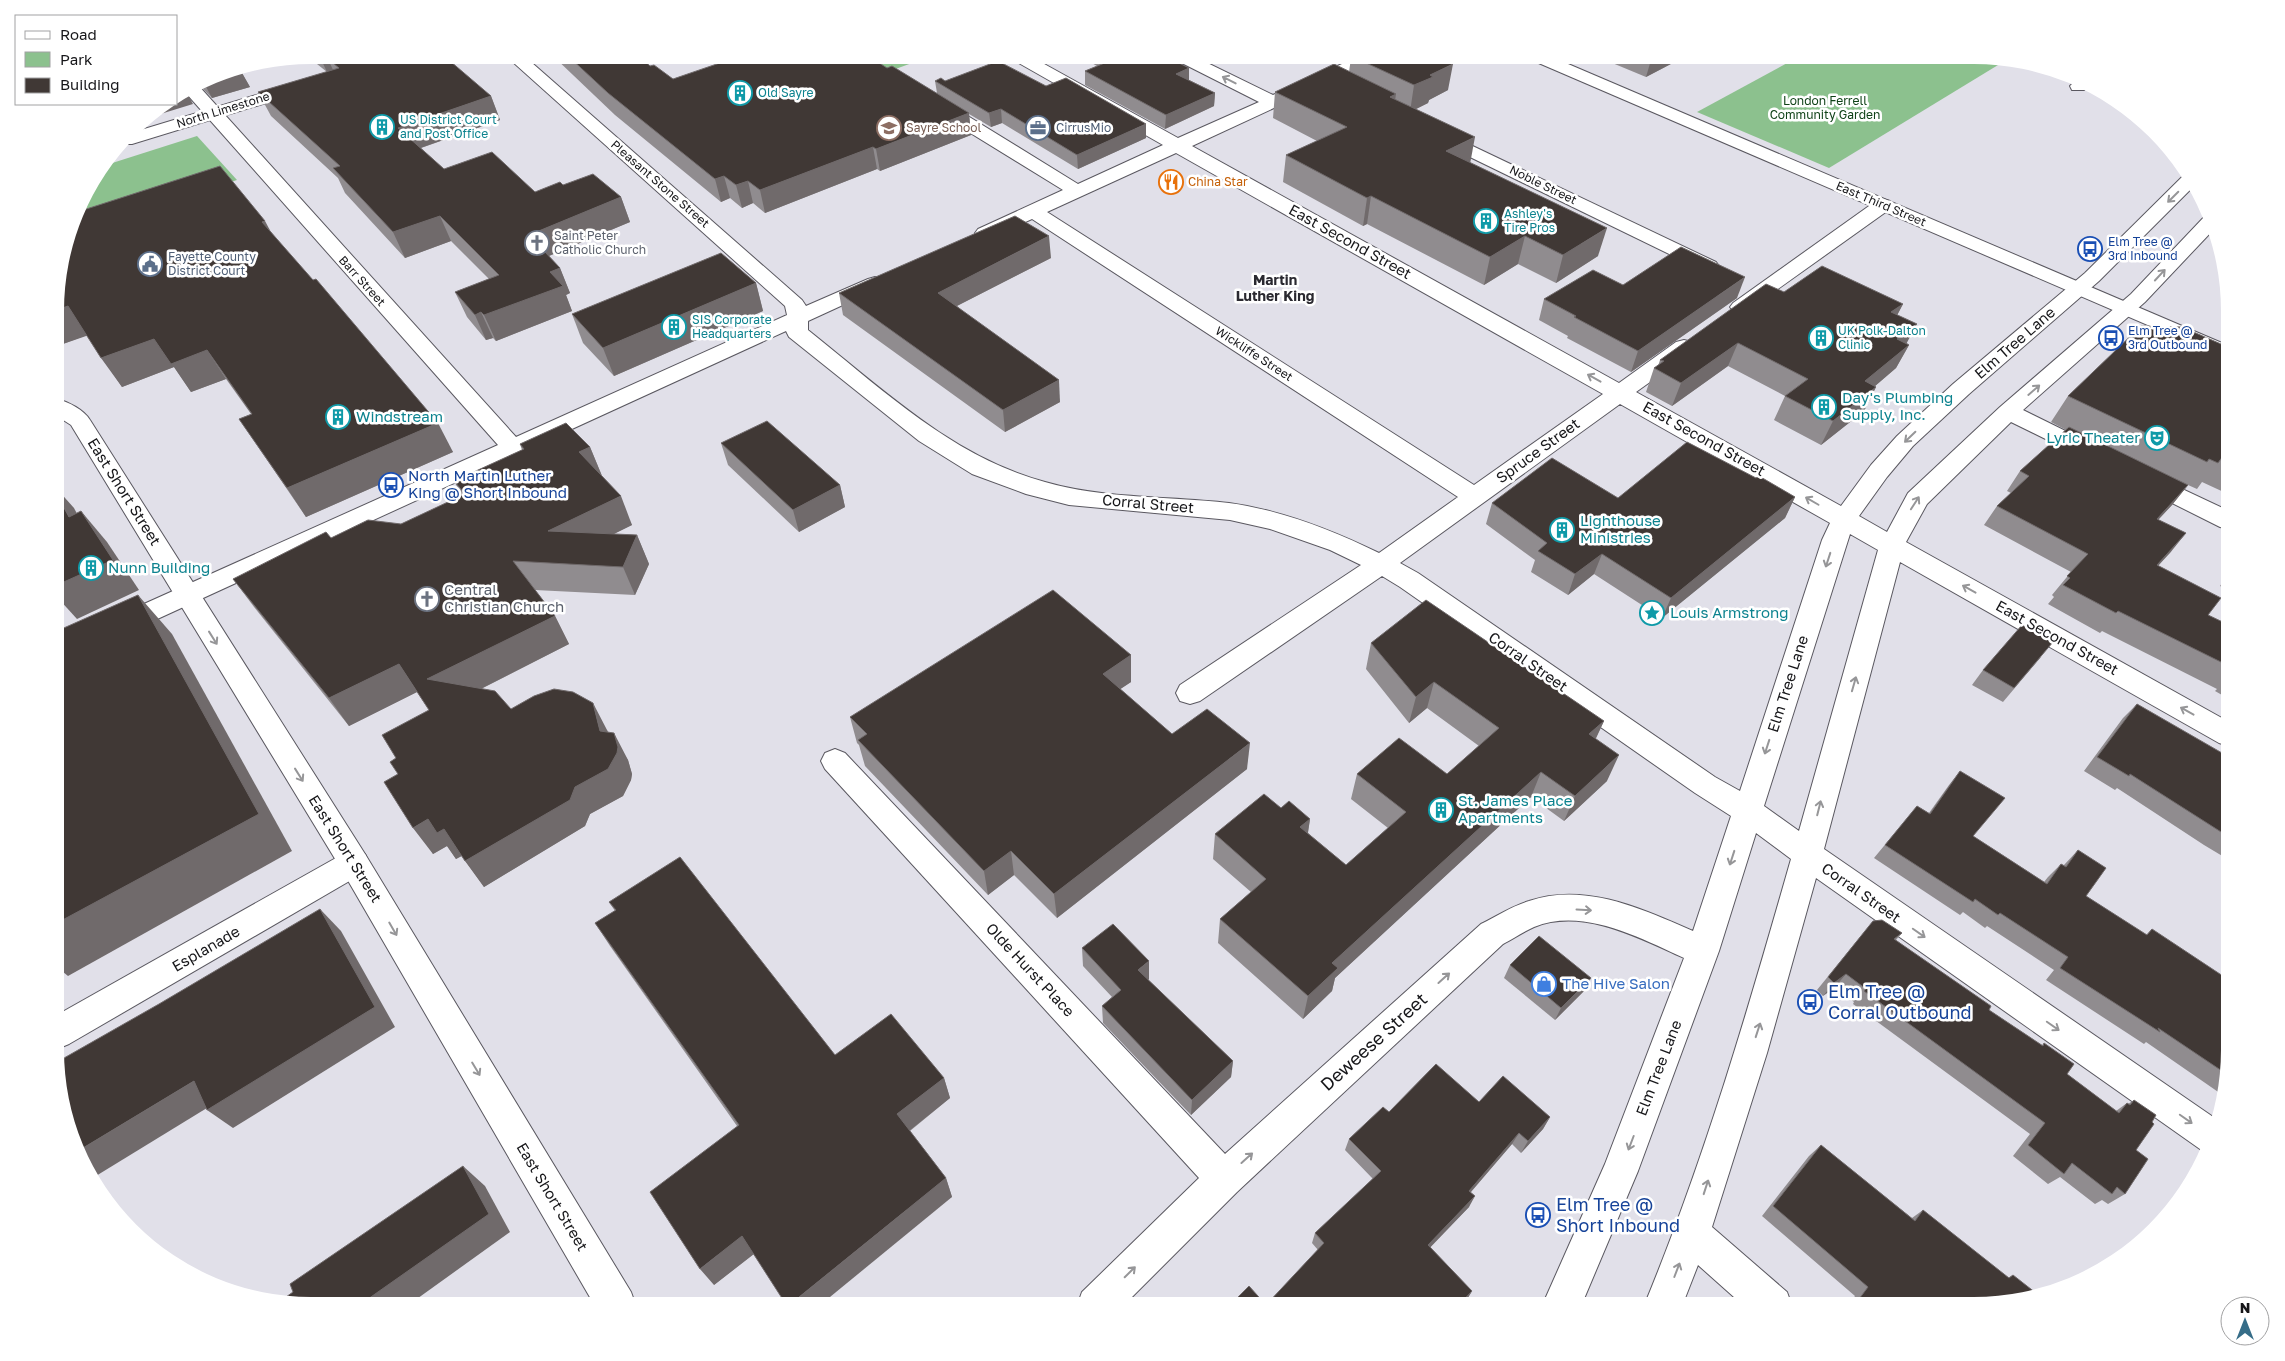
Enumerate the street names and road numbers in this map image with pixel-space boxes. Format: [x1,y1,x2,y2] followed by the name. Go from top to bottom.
[174,88,271,131] street label: North Limestone
[608,137,713,231] street label: Pleasant Stone Street
[1507,162,1579,207] street label: Noble Street
[1834,178,1929,229] street label: East Third Street
[1286,200,1415,282] street label: East Second Street
[336,252,389,309] street label: Barr Street
[1970,302,2059,382] street label: Elm Tree Lane
[1213,323,1296,384] street label: Wickliffe Street
[1640,397,1769,479] street label: East Second Street
[1492,414,1583,487] street label: Spruce Street
[85,434,165,549] street label: East Short Street
[1101,490,1195,516] street label: Corral Street
[1993,596,2122,678] street label: East Second Street
[1486,627,1571,695] street label: Corral Street
[1763,633,1811,734] street label: Elm Tree Lane
[306,791,386,906] street label: East Short Street
[1819,858,1904,926] street label: Corral Street
[983,919,1079,1020] street label: Olde Hurst Place
[168,921,243,975] street label: Esplanade
[1315,988,1431,1095] street label: Deweese Street
[1632,1017,1685,1118] street label: Elm Tree Lane
[513,1139,592,1254] street label: East Short Street

